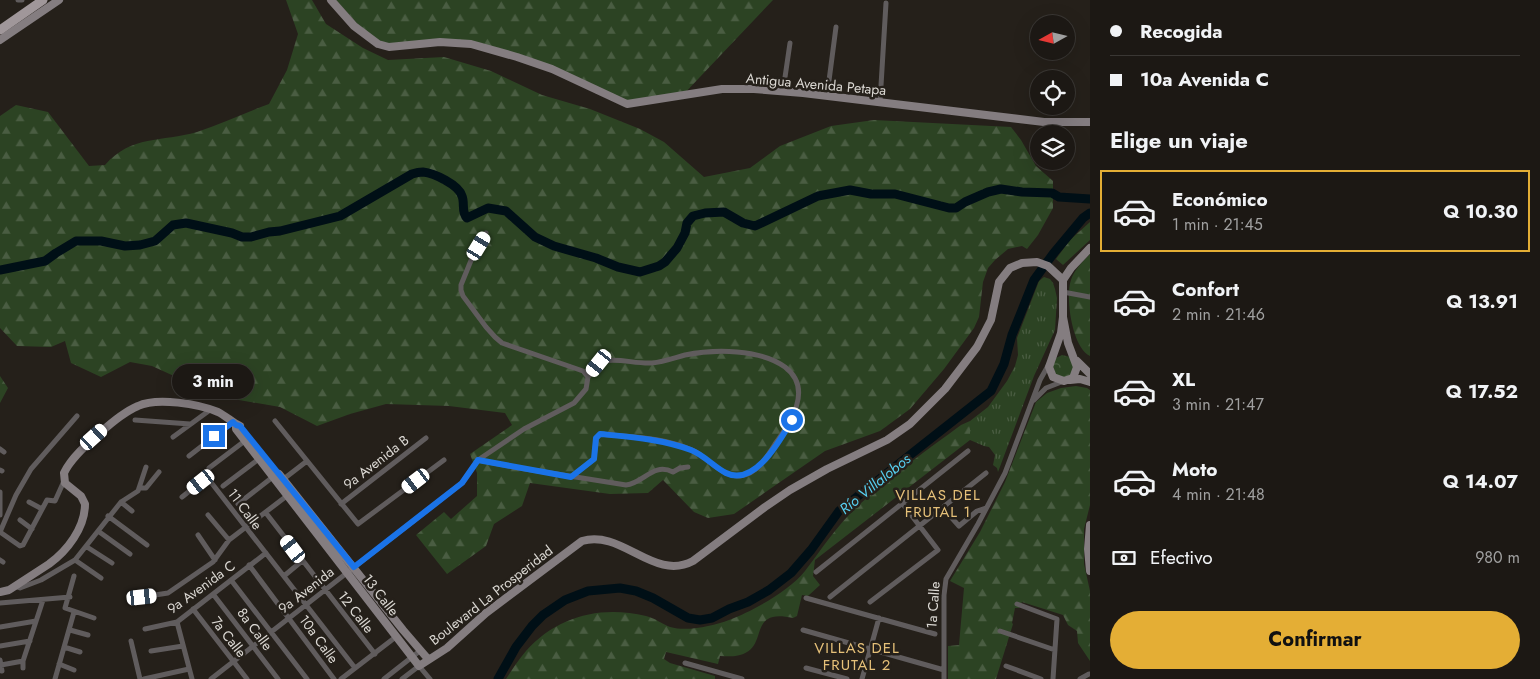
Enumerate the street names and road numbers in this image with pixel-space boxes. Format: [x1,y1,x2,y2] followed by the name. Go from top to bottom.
[745,68,887,100] street label: Antigua Avenida Petapa
[339,430,413,494] street label: 9a Avenida B
[223,484,267,534] street label: 11 Calle
[425,540,557,650] street label: Boulevard La Prosperidad
[163,555,239,619] street label: 9a Avenida C
[274,562,338,618] street label: 9a Avenida
[358,570,404,620] street label: 13 Calle
[921,581,945,629] street label: 1a Calle
[333,587,379,637] street label: 12 Calle
[232,604,278,654] street label: 8a Calle
[295,611,343,667] street label: 10a Calle
[207,612,251,662] street label: 7a Calle

